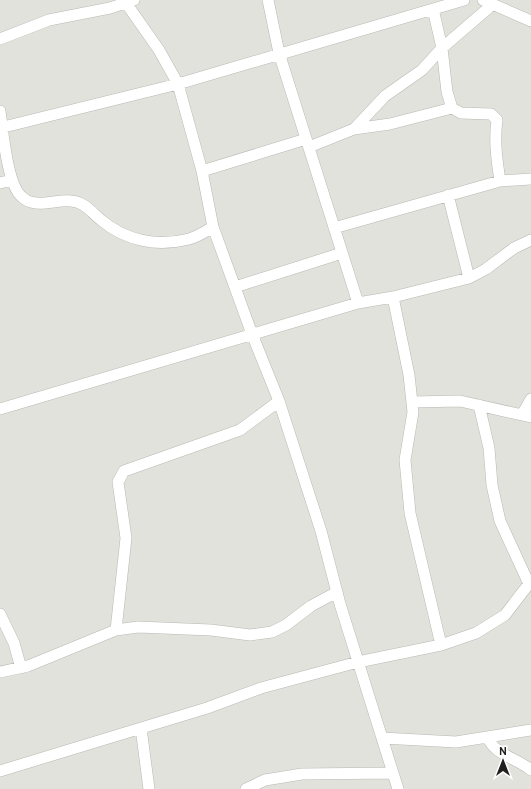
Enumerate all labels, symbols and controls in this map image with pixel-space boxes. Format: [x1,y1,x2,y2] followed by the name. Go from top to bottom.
[483,741,523,781] north arrow
[499,745,507,759] text: N

